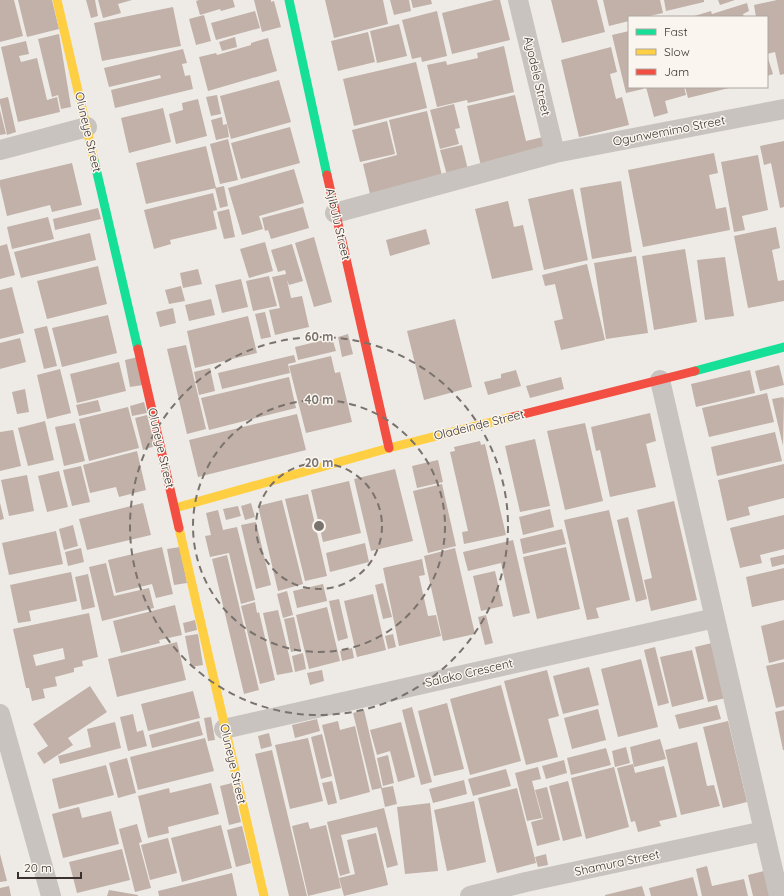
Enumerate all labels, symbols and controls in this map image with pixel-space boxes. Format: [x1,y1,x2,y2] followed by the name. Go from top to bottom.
[628,16,768,88] legend
[664,24,688,39] text: Fast
[521,35,554,117] street label: Ayodele Street
[664,44,690,59] text: Slow
[664,64,689,79] text: Jam
[72,90,105,174] street label: Oluneye Street
[612,112,726,149] street label: Ogunwemimo Street
[323,186,354,261] street label: Ajibulu Street
[305,329,333,344] text: 60 m
[305,392,333,407] text: 40 m
[145,406,178,490] street label: Oluneye Street
[432,406,526,443] street label: Oladeinde Street
[305,455,333,470] text: 20 m
[312,519,326,533] centre of rings
[424,655,514,690] street label: Salako Crescent
[217,722,250,806] street label: Oluneye Street
[573,846,661,879] street label: Shamura Street
[18,854,81,880] scale bar
[24,860,52,875] text: 20 m

